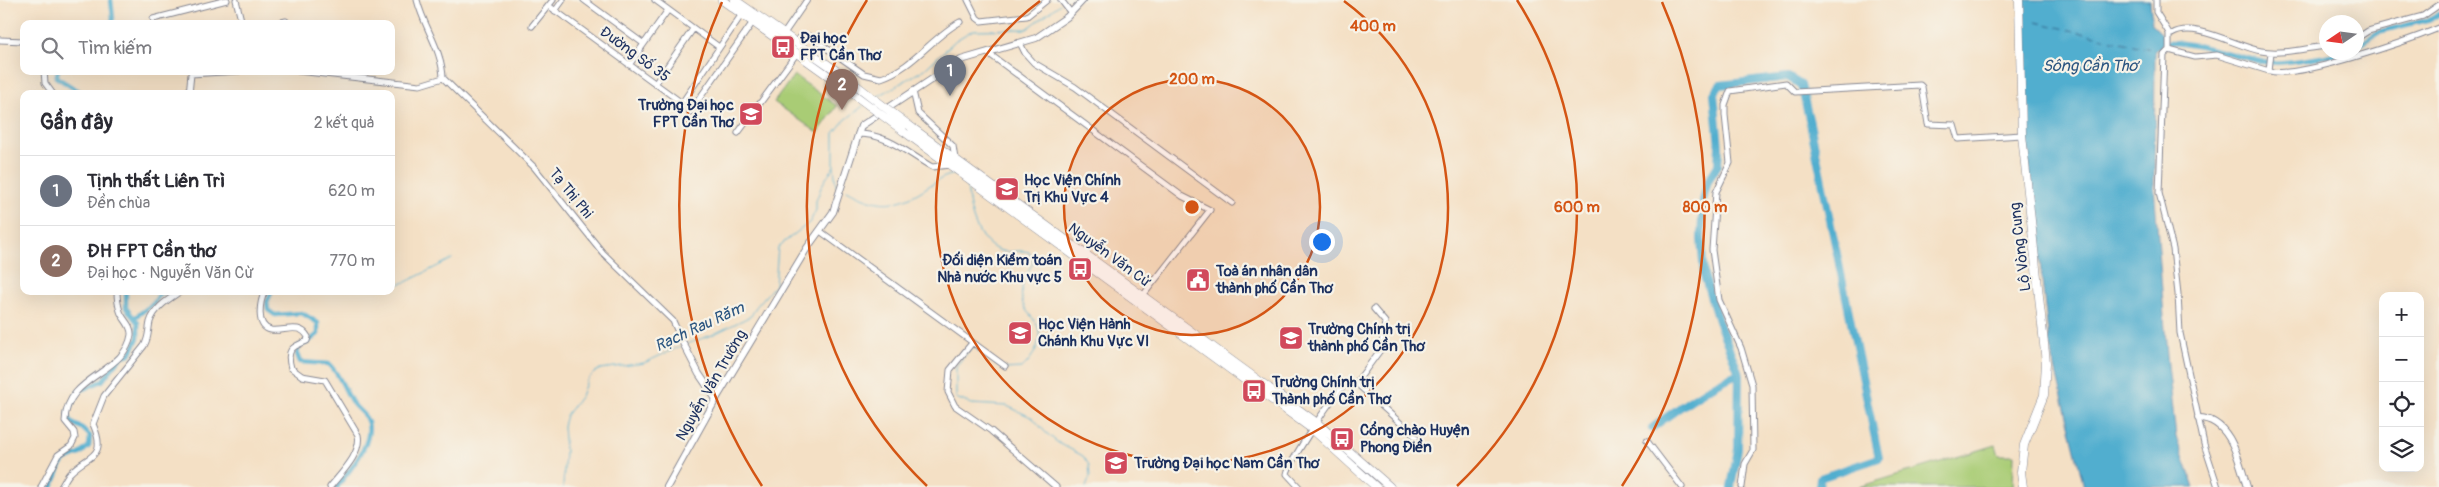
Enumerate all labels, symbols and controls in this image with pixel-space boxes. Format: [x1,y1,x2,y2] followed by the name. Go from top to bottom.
[2319,15,2364,60] north arrow
[1350,17,1396,36] text: 400 m
[20,20,395,75] search box
[596,23,674,86] street label: Đường Số 35
[800,29,882,65] place label: Đại học FPT Cần Thơ
[38,34,66,62] icon: search
[770,34,796,60] bus stop icon: Đại học FPT Cần Thơ
[78,36,152,60] text: Tìm kiếm
[934,55,966,96] pin: 1
[2043,55,2140,76] water label: Sông Cần Thơ
[826,69,858,110] pin: 2
[1169,70,1215,89] text: 200 m
[637,96,735,132] place label: Trường Đại học FPT Cần Thơ
[738,101,764,127] school or university icon: Trường Đại học FPT Cần Thơ
[40,109,113,136] text: Gần đây
[314,113,375,133] text: 2 kết quả
[545,164,597,223] street label: Tạ Thị Phi
[87,169,224,193] text: Tịnh thất Liên Trì
[1023,171,1121,207] place label: Học Viện Chính Trị Khu Vực 4
[994,176,1020,202] school or university icon: Học Viện Chính Trị Khu Vực 4
[53,181,59,201] text: 1
[328,181,375,201] text: 620 m
[87,193,150,213] text: Đền chùa
[1183,198,1201,216] centre of rings
[1554,198,1600,217] text: 600 m
[1683,198,1727,217] text: 800 m
[2006,201,2035,292] street label: Lộ Vòng Cung
[1064,219,1155,292] street label: Nguyễn Văn Cừ
[1309,229,1335,255] your location
[87,239,216,263] text: ĐH FPT Cần thơ
[52,251,60,271] text: 2
[329,251,375,271] text: 770 m
[937,251,1063,287] place label: Đối diện Kiểm toán Nhà nước Khu vực 5
[1067,256,1093,282] bus stop icon: Đối diện Kiểm toán Nhà nước Khu vực 5
[1215,262,1333,298] place label: Toà án nhân dân thành phố Cần Thơ
[87,263,254,283] text: Đại học · Nguyễn Văn Cừ
[1185,267,1211,293] public building icon: Toà án nhân dân thành phố Cần Thơ
[2379,292,2424,472] map controls
[2379,292,2424,337] button: +
[652,297,748,356] water label: Rạch Rau Răm
[1038,315,1149,351] place label: Học Viện Hành Chánh Khu Vực VI
[1007,320,1033,346] school or university icon: Học Viện Hành Chánh Khu Vực VI
[1307,320,1425,356] place label: Trường Chính trị thành phố Cần Thơ
[1278,325,1304,351] school or university icon: Trường Chính trị thành phố Cần Thơ
[672,326,751,444] street label: Nguyễn Văn Trường
[2379,337,2424,382] button: −
[1271,373,1392,409] place label: Trường Chính trị Thành phố Cần Thơ
[1241,378,1267,404] bus stop icon: Trường Chính trị Thành phố Cần Thơ
[2379,382,2424,427] button: locate
[1360,421,1470,457] place label: Cổng chào Huyện Phong Điền
[1329,426,1355,452] bus stop icon: Cổng chào Huyện Phong Điền
[2379,427,2424,472] button: layers
[1103,450,1129,476] school or university icon: Trường Đại học Nam Cần Thơ
[1133,453,1320,473] place label: Trường Đại học Nam Cần Thơ

